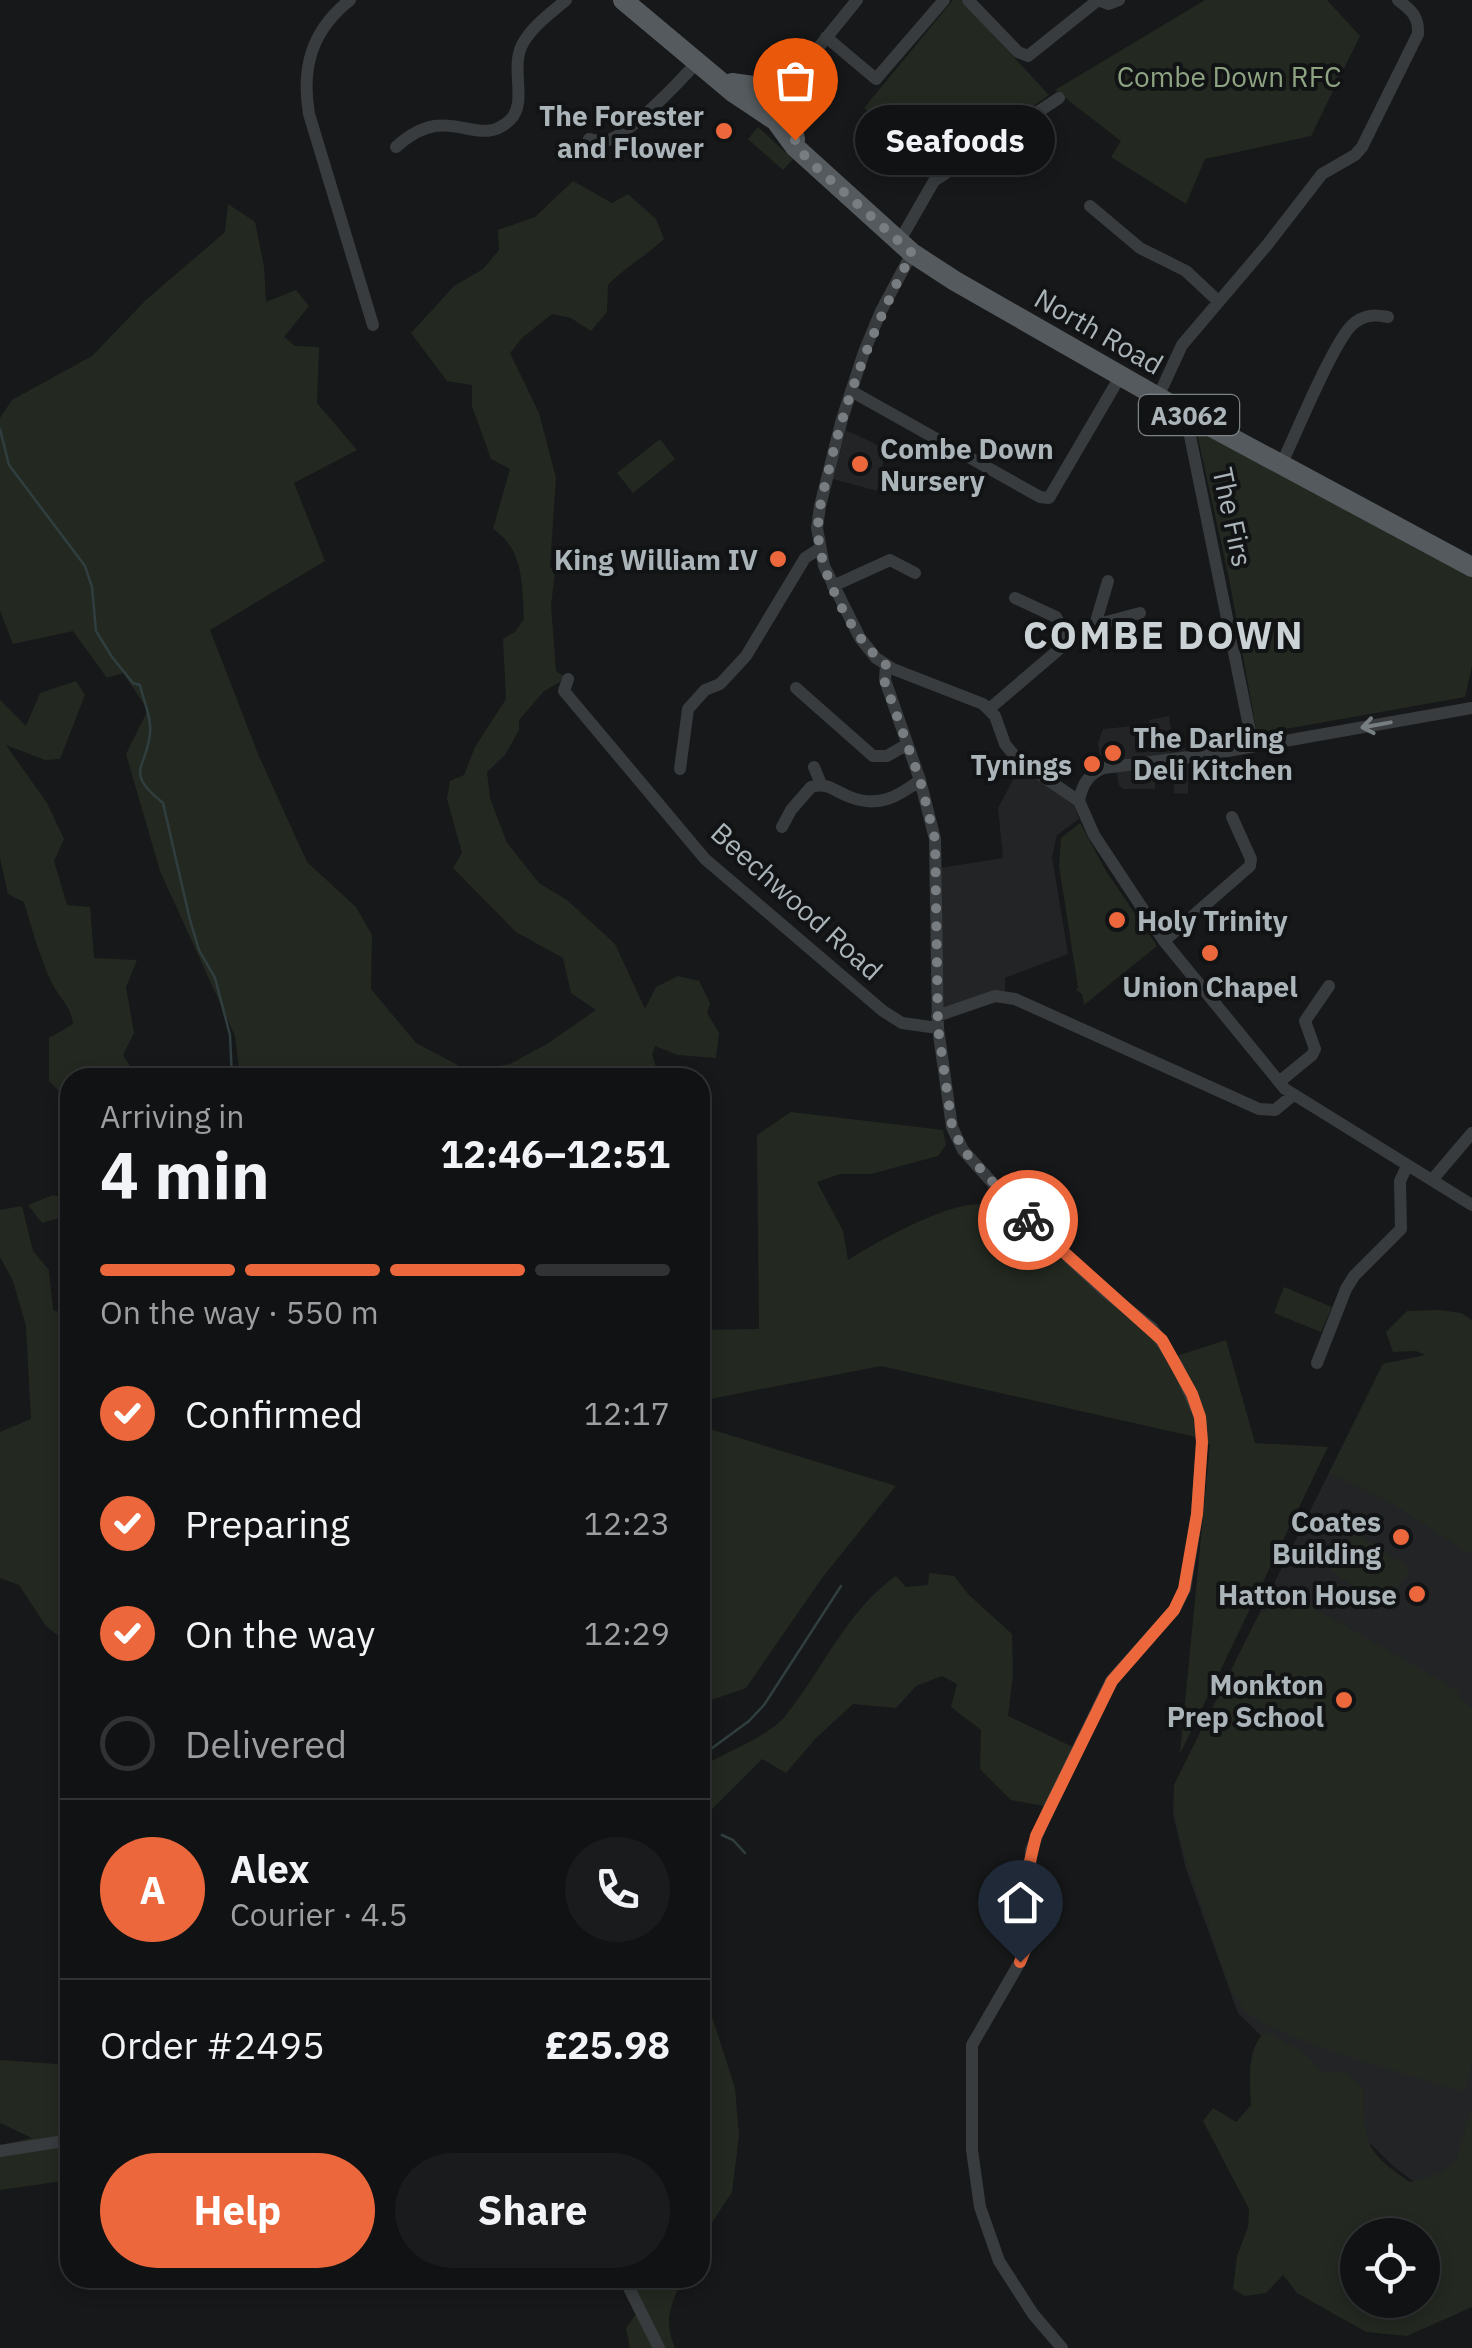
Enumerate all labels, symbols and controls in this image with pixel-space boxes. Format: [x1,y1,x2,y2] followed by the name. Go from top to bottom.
[753,38,838,141] pin
[768,53,823,108] icon: bag
[1117,58,1341,95] park label: Combe Down RFC
[539,97,704,166] place label: The Forester and Flower
[855,105,1055,175] callout: Seafoods
[885,119,1025,161] text: Seafoods
[713,120,735,142] marker: The Forester and Flower
[1028,279,1170,383] street label: North Road
[1139,395,1239,435] road number: A3062
[880,430,1054,499] place label: Combe Down Nursery
[849,453,871,475] marker: Combe Down Nursery
[1204,464,1262,570] street label: The Firs
[554,541,758,578] place label: King William IV
[767,548,789,570] marker: King William IV
[1023,610,1305,659] district label: COMBE DOWN
[1360,716,1393,735] one-way arrow
[1133,719,1293,788] place label: The Darling Deli Kitchen
[1102,742,1124,764] marker: The Darling Deli Kitchen
[971,746,1072,783] place label: Tynings
[1081,753,1103,775] marker: Tynings
[703,814,891,988] street label: Beechwood Road
[1137,902,1288,939] place label: Holy Trinity
[1106,909,1128,931] marker: Holy Trinity
[1199,942,1221,964] marker: Union Chapel
[1122,968,1298,1005] place label: Union Chapel
[100,1095,245,1137] text: Arriving in
[440,1129,670,1178] text: 12:46–12:51
[100,1132,270,1217] text: 4 min
[978,1170,1078,1270] courier
[1001,1193,1056,1248] icon: bike
[100,1291,379,1333] text: On the way · 550 m
[100,1386,155,1441] icon: check
[185,1389,363,1438] text: Confirmed
[584,1392,670,1434] text: 12:17
[100,1496,155,1551] icon: check
[185,1499,350,1548] text: Preparing
[584,1502,670,1544] text: 12:23
[1272,1503,1382,1572] place label: Coates Building
[1390,1526,1412,1548] marker: Coates Building
[1218,1576,1397,1613] place label: Hatton House
[1406,1583,1428,1605] marker: Hatton House
[100,1606,155,1661] icon: check
[185,1609,375,1658] text: On the way
[584,1612,670,1654] text: 12:29
[1167,1666,1324,1735] place label: Monkton Prep School
[1333,1689,1355,1711] marker: Monkton Prep School
[185,1719,347,1768] text: Delivered
[565,1837,670,1942] button: phone
[230,1844,310,1893] text: Alex
[978,1860,1063,1963] pin
[139,1865,166,1914] text: A
[993,1875,1048,1930] icon: home
[230,1893,408,1935] text: Courier · 4.5
[100,2020,325,2069] text: Order #2495
[545,2020,670,2069] text: £25.98
[100,2153,375,2268] button: Help
[395,2153,670,2268] button: Share
[1340,2218,1440,2318] map controls
[1340,2218,1440,2318] button: locate

